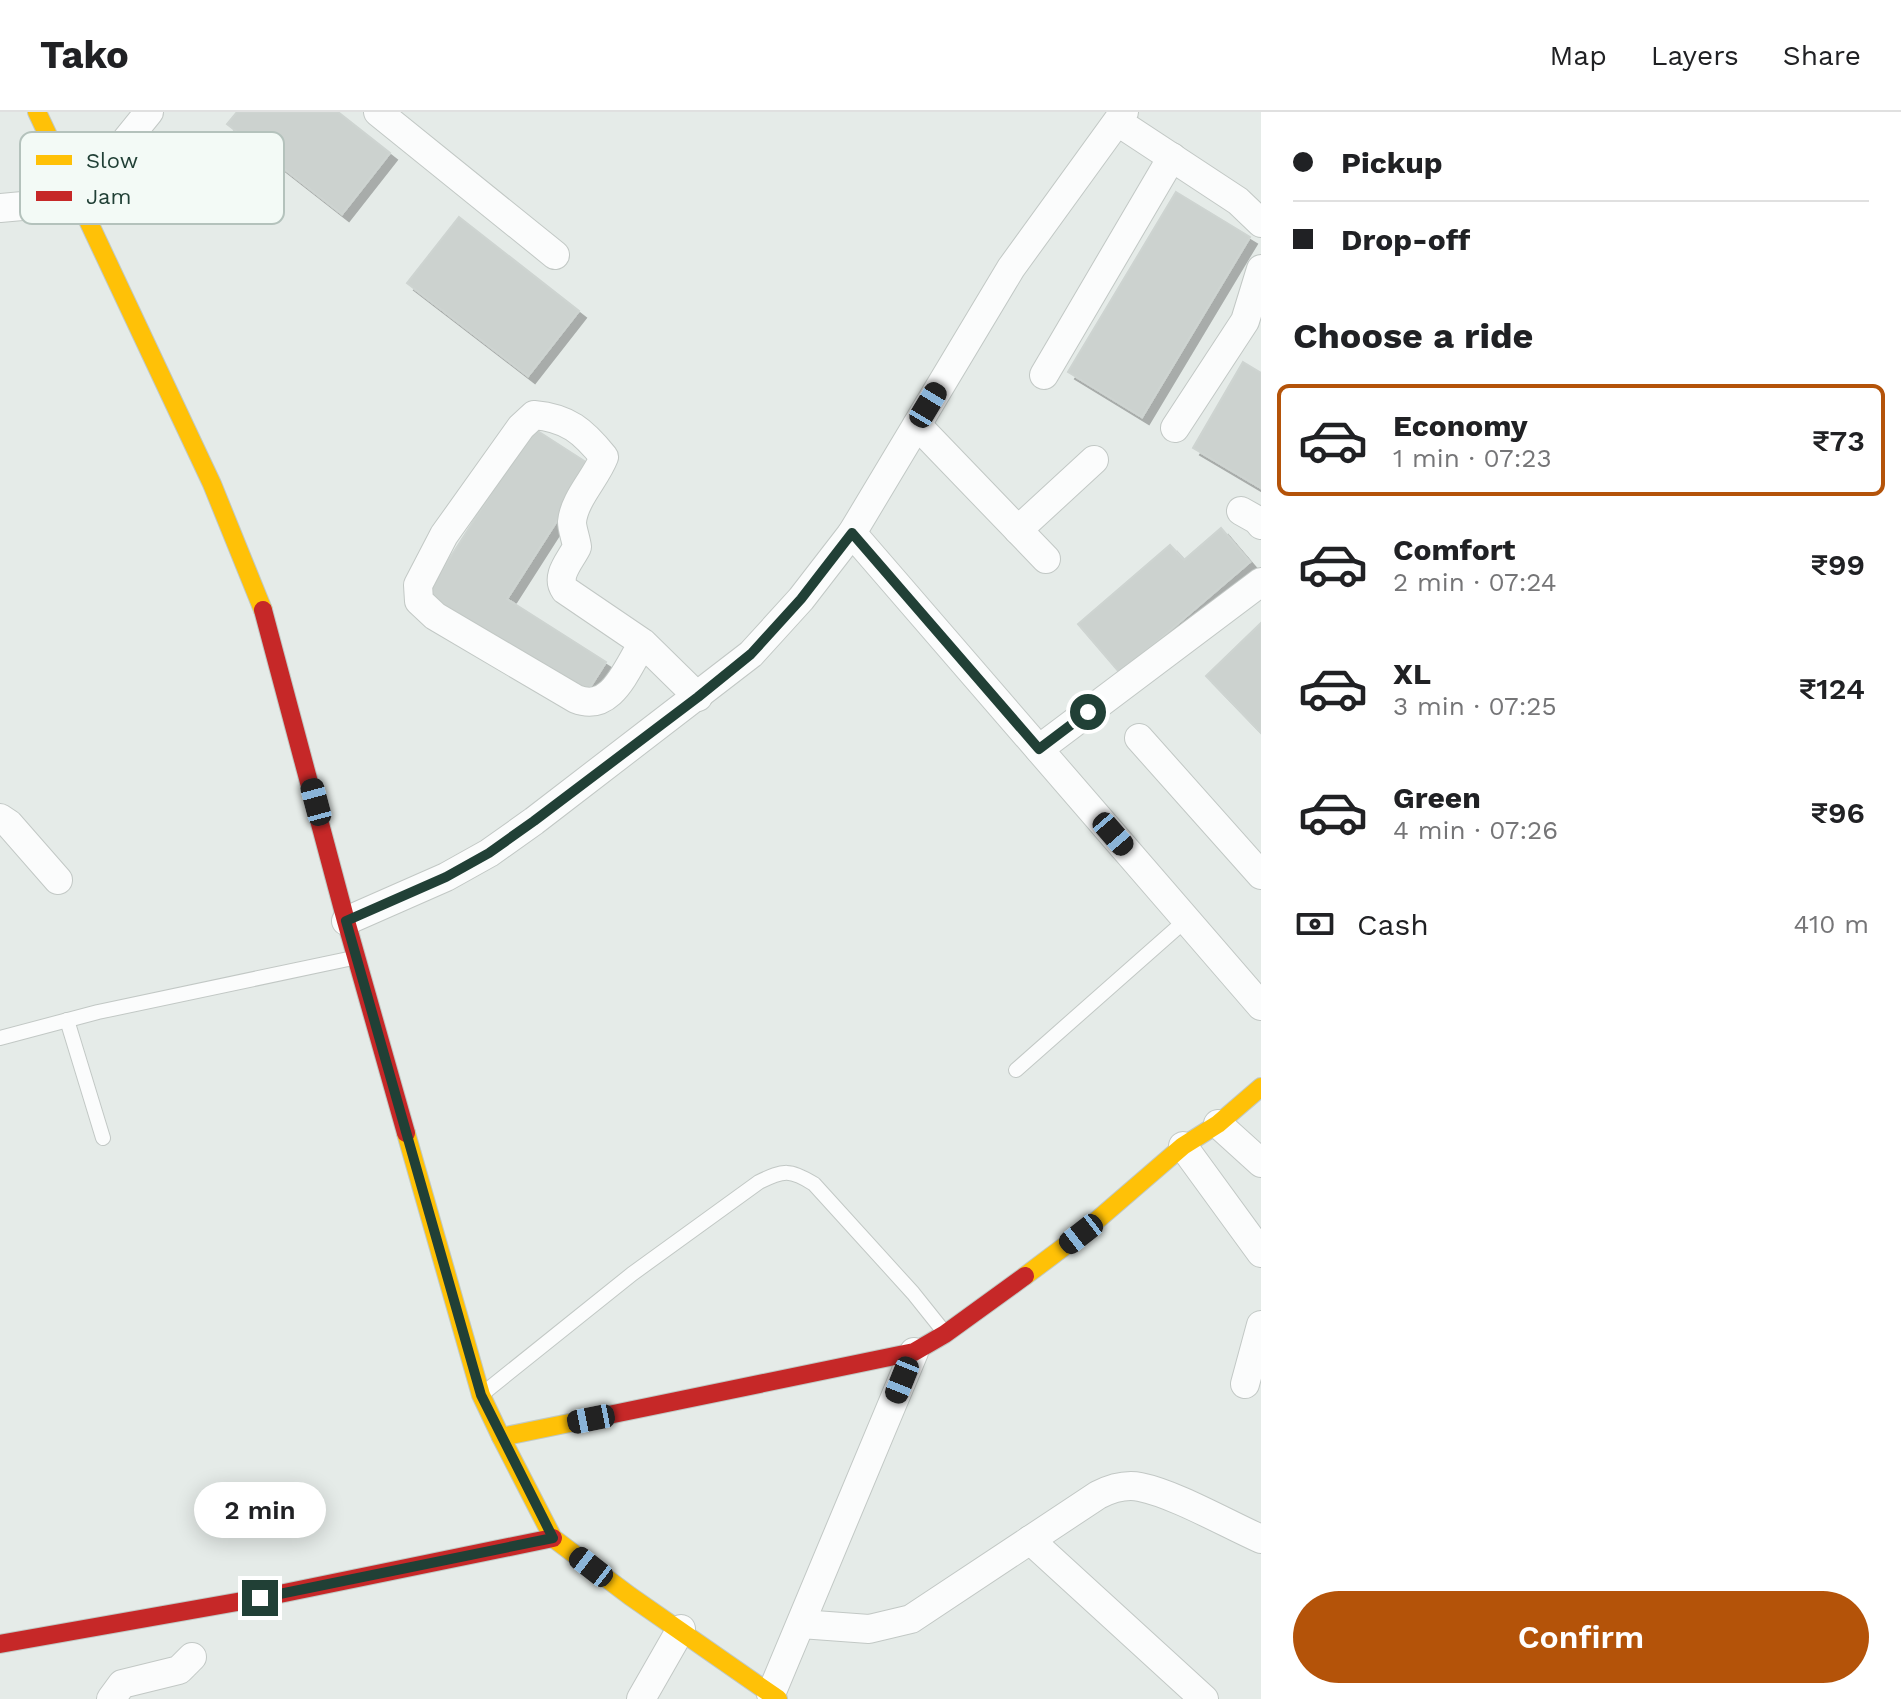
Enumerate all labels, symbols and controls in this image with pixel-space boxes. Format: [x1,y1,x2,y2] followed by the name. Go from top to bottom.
[40,33,129,77] text: Tako
[1550,39,1607,72] text: Map
[1651,39,1739,72] text: Layers
[1783,39,1861,72] text: Share
[20,132,284,224] legend
[1341,145,1443,180] text: Pickup
[86,148,138,173] text: Slow
[86,184,131,209] text: Jam
[1341,222,1470,257] text: Drop-off
[1293,315,1533,357] text: Choose a ride
[905,378,951,432] car
[1297,404,1369,476] icon: car
[1393,408,1528,443] text: Economy
[1812,423,1865,458] text: ₹73
[1393,443,1552,473] text: 1 min · 07:23
[1297,528,1369,600] icon: car
[1393,532,1515,567] text: Comfort
[1810,547,1865,582] text: ₹99
[1393,567,1557,597] text: 2 min · 07:24
[1297,652,1369,724] icon: car
[1393,656,1431,691] text: XL
[1799,671,1865,706] text: ₹124
[1393,691,1557,721] text: 3 min · 07:25
[1070,694,1106,730] route start
[298,776,334,828] car
[1297,776,1369,848] icon: car
[1393,780,1481,815] text: Green
[1811,795,1865,830] text: ₹96
[1088,808,1138,860] car
[1393,815,1558,845] text: 4 min · 07:26
[1293,902,1337,946] icon: cash
[1357,907,1429,942] text: Cash
[1794,909,1869,939] text: 410 m
[1055,1210,1107,1258] car
[882,1353,922,1407] car
[565,1403,617,1435] car
[194,1482,326,1538] callout: 2 min
[224,1495,296,1525] text: 2 min
[565,1543,617,1591] car
[242,1580,278,1616] route end
[1293,1591,1869,1683] button: Confirm

